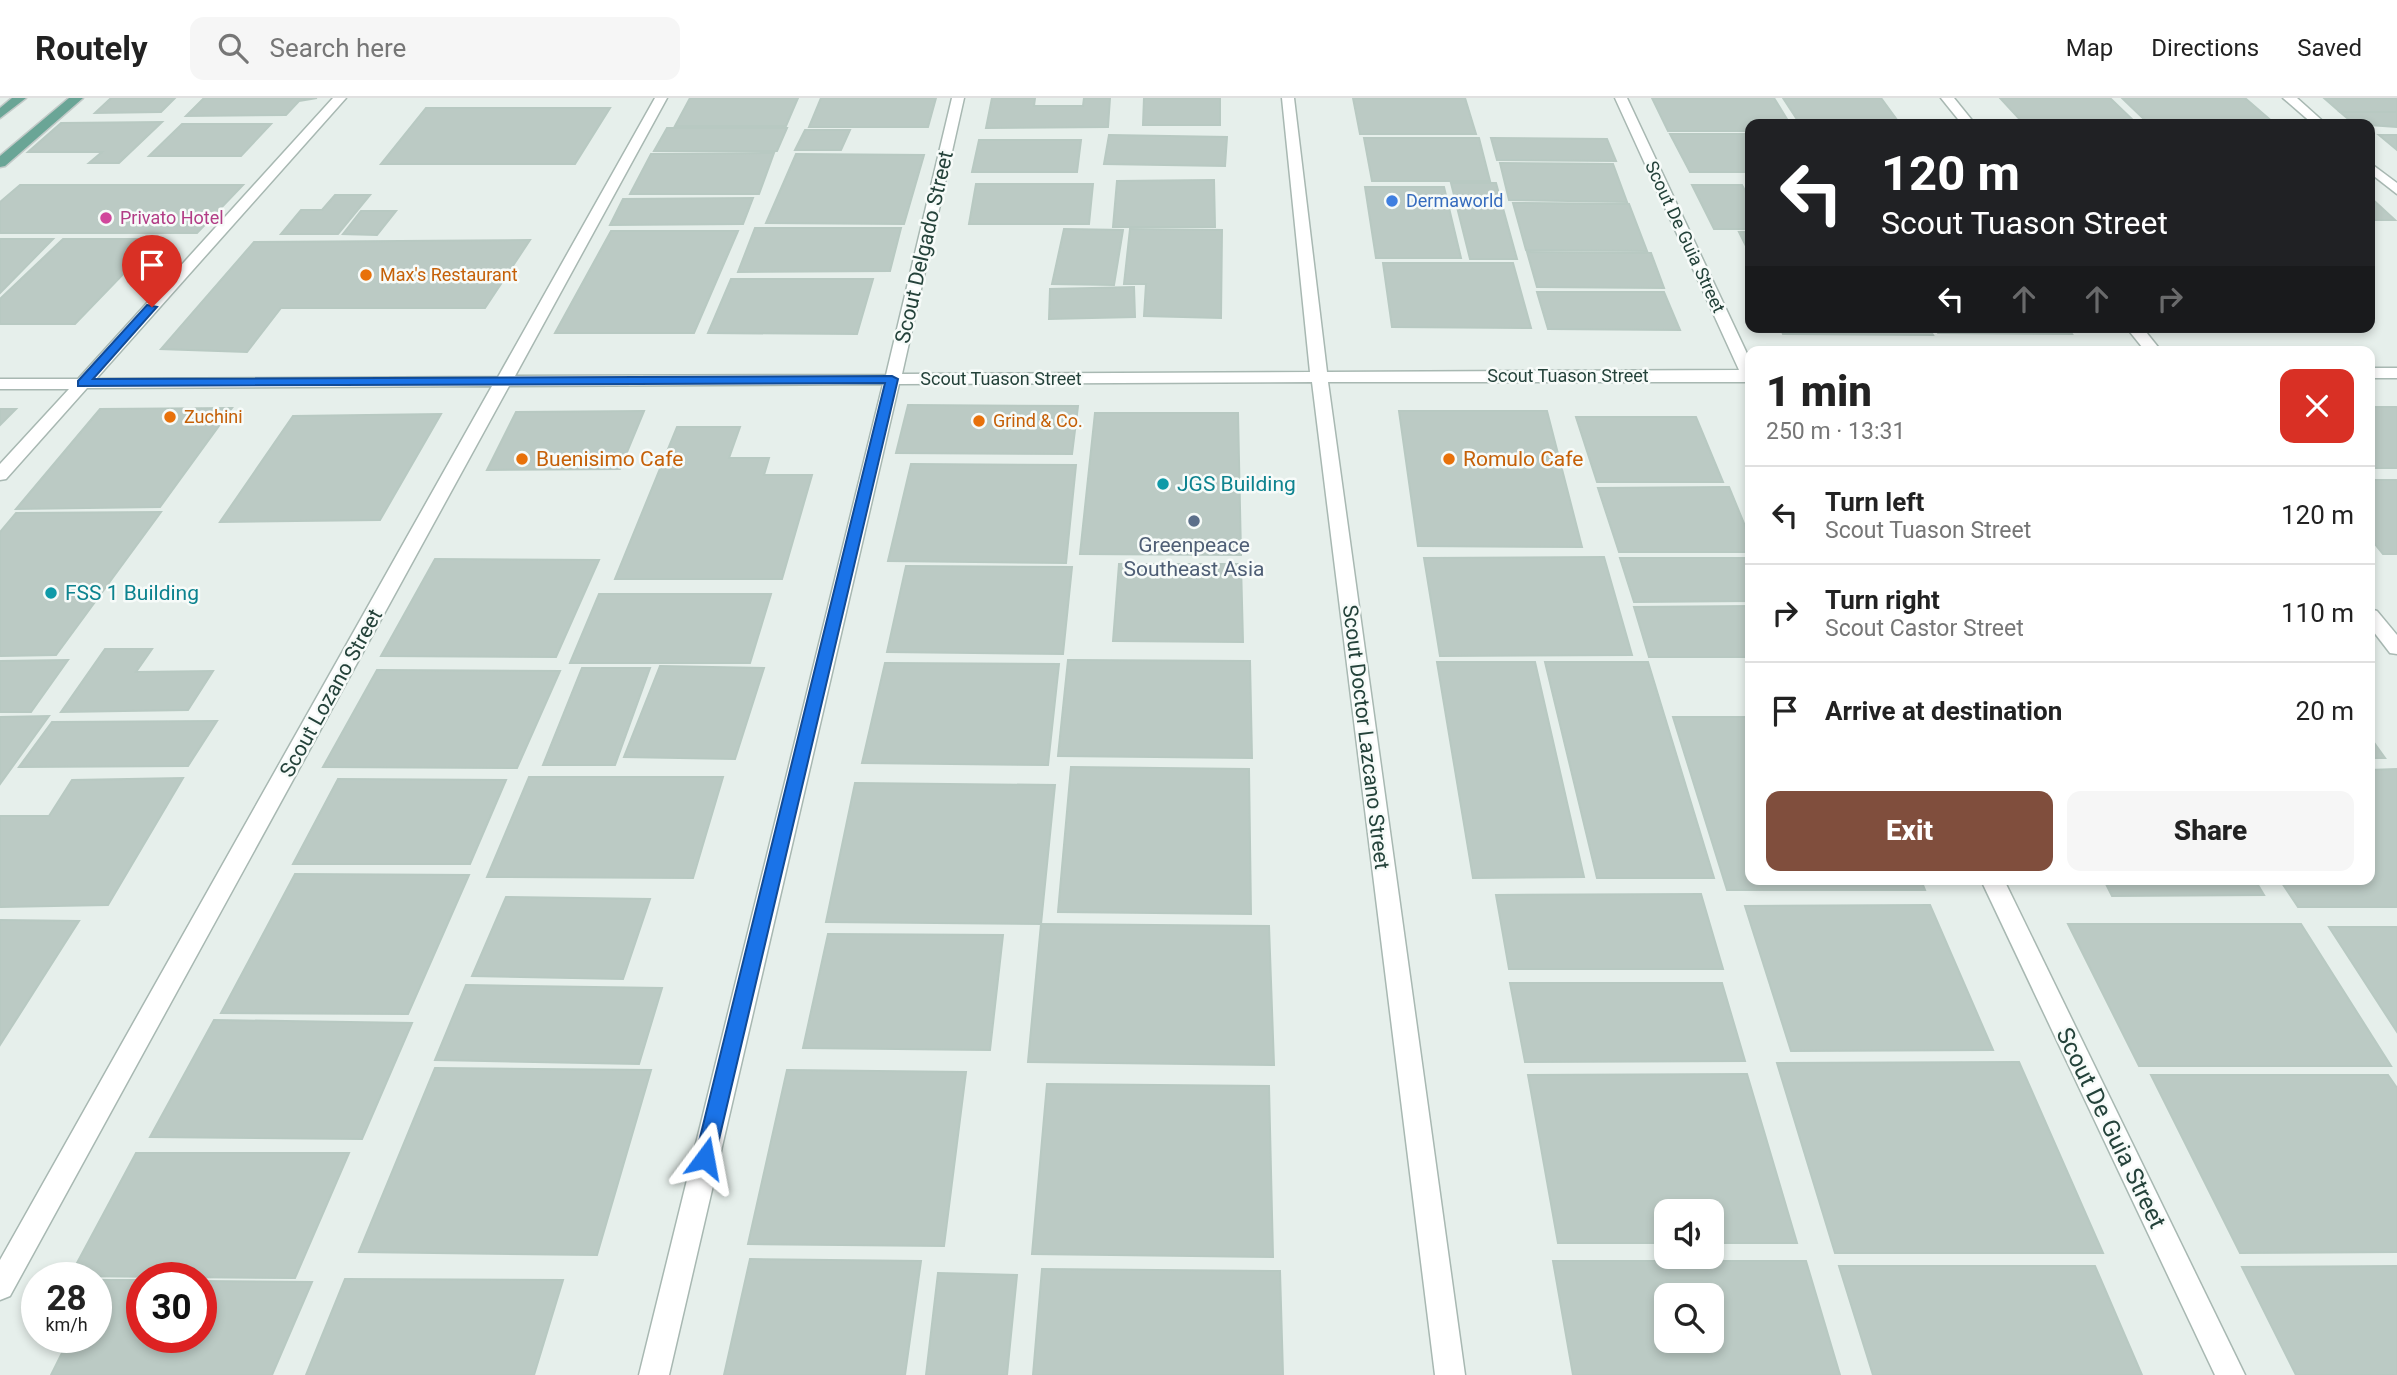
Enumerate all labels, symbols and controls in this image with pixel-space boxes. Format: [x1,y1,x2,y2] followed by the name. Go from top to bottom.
[190,17,680,80] search box
[35,29,148,68] text: Routely
[214,29,252,67] icon: search
[270,33,406,63] text: Search here
[2066,34,2113,62] text: Map
[2151,34,2259,62] text: Directions
[2297,34,2362,62] text: Saved
[1881,145,2020,202] text: 120 m
[1766,147,1857,238] icon: left
[890,148,958,346] street label: Scout Delgado Street
[1641,158,1730,316] street label: Scout De Guia Street
[1406,190,1503,211] place label: Dermaworld
[1384,193,1400,209] marker: Dermaworld
[1881,204,2168,242] text: Scout Tuason Street
[120,207,224,228] place label: Privato Hotel
[98,210,114,226] marker: Privato Hotel
[122,235,182,307] pin
[133,246,171,284] icon: arrive
[380,264,518,285] place label: Max's Restaurant
[358,267,374,283] marker: Max's Restaurant
[1932,280,1970,318] icon: left
[2005,280,2043,318] icon: ahead
[2078,280,2116,318] icon: ahead
[2151,280,2189,318] icon: right
[1487,365,1649,386] street label: Scout Tuason Street
[1766,367,1872,416] text: 1 min
[920,368,1082,389] street label: Scout Tuason Street
[2280,369,2354,443] button: close
[184,406,243,427] place label: Zuchini
[162,409,178,425] marker: Zuchini
[993,410,1083,431] place label: Grind & Co.
[971,413,987,429] marker: Grind & Co.
[1766,418,1905,445] text: 250 m · 13:31
[536,447,683,471] place label: Buenisimo Cafe
[1463,447,1583,471] place label: Romulo Cafe
[514,451,530,467] marker: Buenisimo Cafe
[1441,451,1457,467] marker: Romulo Cafe
[1177,472,1296,496] place label: JGS Building
[1155,476,1171,492] marker: JGS Building
[1825,487,1924,517] text: Turn left
[1766,496,1804,534] icon: left
[2281,500,2354,530] text: 120 m
[1186,513,1202,529] marker: Greenpeace Southeast Asia
[1825,517,2031,544] text: Scout Tuason Street
[1123,533,1265,581] place label: Greenpeace Southeast Asia
[65,581,199,605] place label: FSS 1 Building
[43,585,59,601] marker: FSS 1 Building
[1825,585,1940,615] text: Turn right
[1766,594,1804,632] icon: right
[2281,598,2354,628] text: 110 m
[1338,603,1394,871] street label: Scout Doctor Lazcano Street
[275,605,387,781] street label: Scout Lozano Street
[1825,615,2024,642] text: Scout Castor Street
[1766,692,1804,730] icon: arrive
[1825,696,2062,726] text: Arrive at destination
[2296,696,2354,726] text: 20 m
[1766,791,2053,871] button: Exit
[2067,791,2354,871] button: Share
[2050,1023,2172,1233] street label: Scout De Guia Street
[668,1121,742,1195] position arrow
[1654,1199,1724,1353] map controls
[1654,1199,1724,1269] button: sound
[126,1262,217,1353] speed limit sign: 30
[46,1278,87,1319] text: 28
[1654,1283,1724,1353] button: search
[45,1314,88,1335] text: km/h

